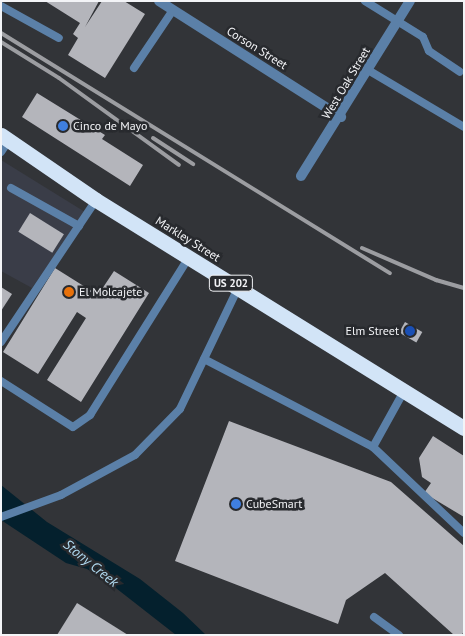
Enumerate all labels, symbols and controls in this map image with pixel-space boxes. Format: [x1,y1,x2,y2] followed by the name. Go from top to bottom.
[224,24,290,72] street label: Corson Street
[319,44,373,122] street label: West Oak Street
[73,119,147,133] place label: Cinco de Mayo
[57,120,69,132] marker: Cinco de Mayo
[153,213,223,265] street label: Markley Street
[208,274,254,292] road number: US 202
[79,285,142,299] place label: El Molcajete
[63,286,75,298] marker: El Molcajete
[345,324,399,338] place label: Elm Street
[403,324,417,338] marker: Elm Street
[246,497,302,511] place label: CubeSmart
[230,498,242,510] marker: CubeSmart
[60,535,122,591] water label: Stony Creek

